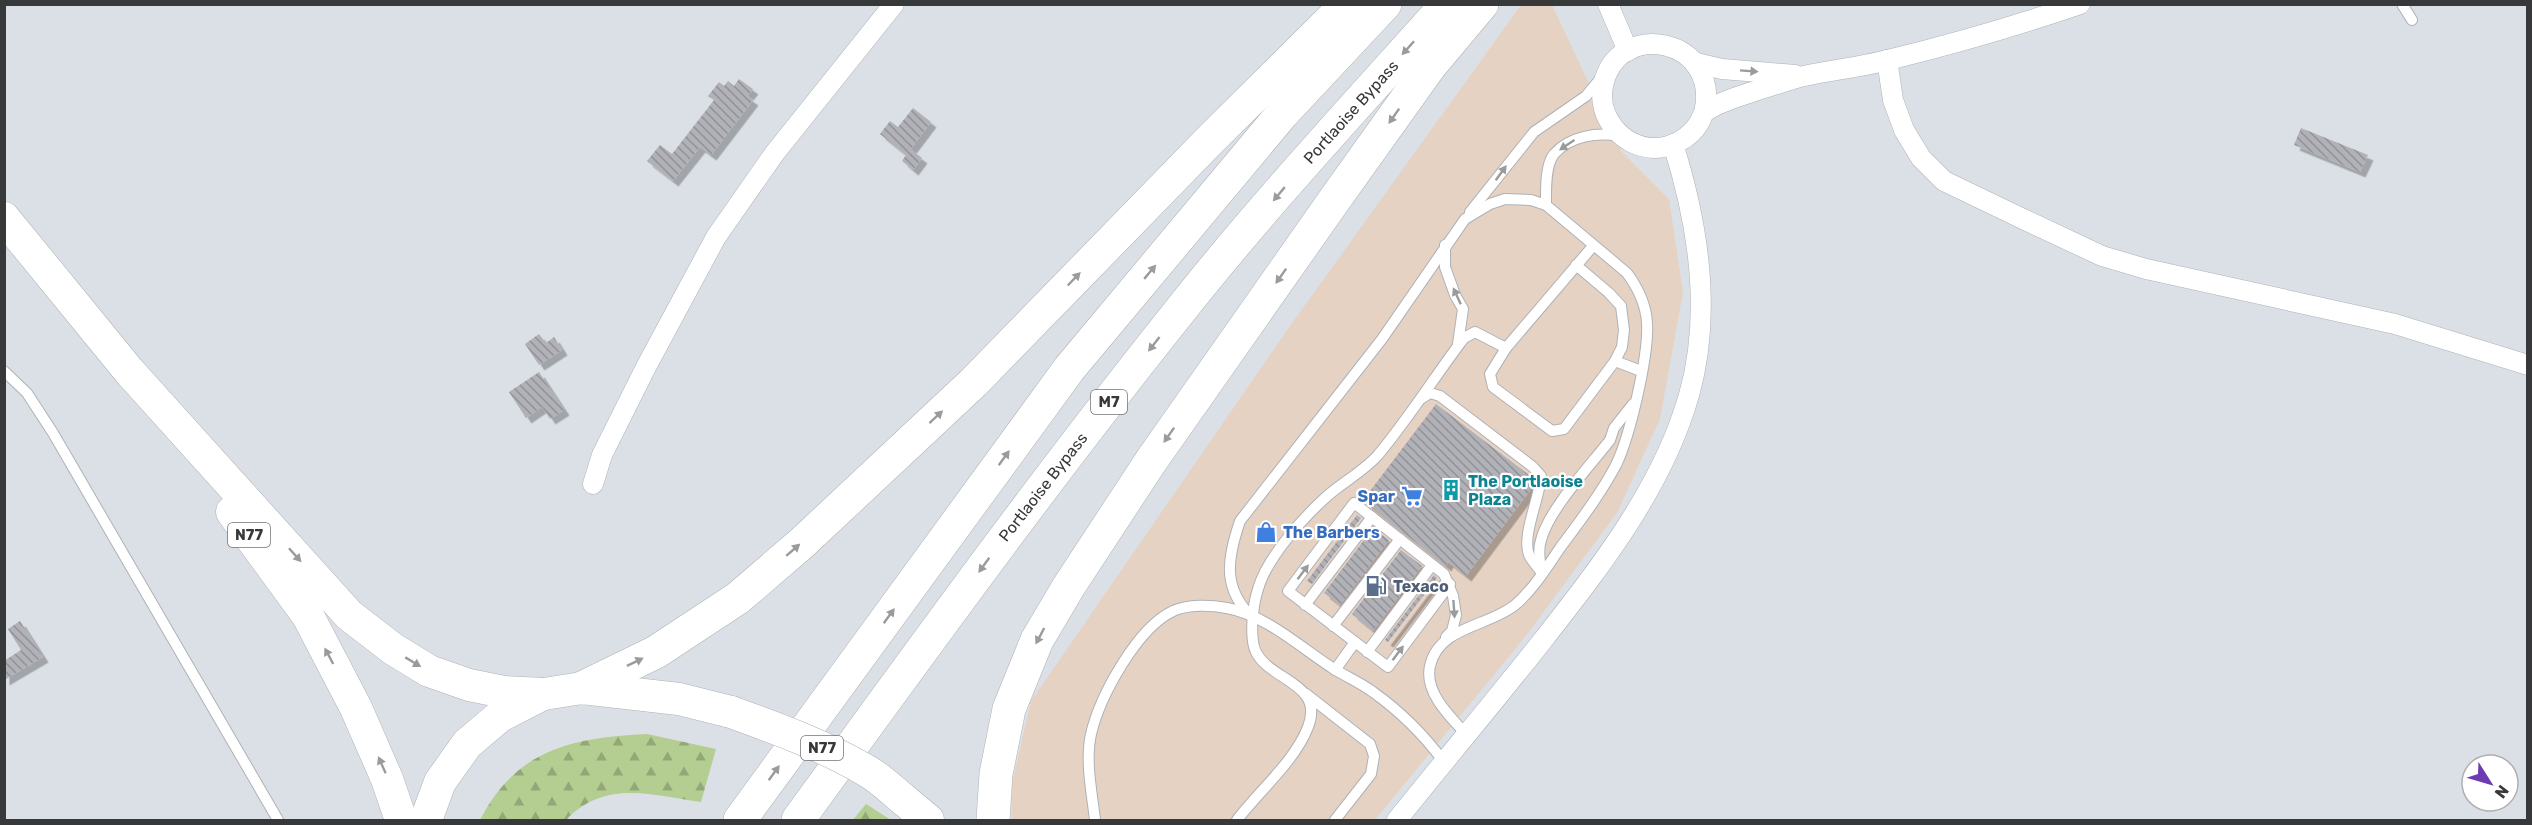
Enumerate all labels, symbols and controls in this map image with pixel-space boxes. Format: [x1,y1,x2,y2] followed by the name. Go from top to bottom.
[1402,40,1415,55] one-way arrow
[1300,56,1402,168] street label: Portlaoise Bypass
[1740,67,1759,76] one-way arrow
[1388,108,1400,124] one-way arrow
[1560,139,1576,151] one-way arrow
[1495,166,1507,182] one-way arrow
[1273,186,1286,201] one-way arrow
[1143,265,1156,280] one-way arrow
[1275,267,1287,283] one-way arrow
[1066,272,1080,286] one-way arrow
[1452,287,1462,305] one-way arrow
[1148,336,1160,351] one-way arrow
[1091,390,1127,414] road number: M7
[928,411,943,424] one-way arrow
[1163,427,1175,443] one-way arrow
[995,429,1091,545] street label: Portlaoise Bypass
[998,450,1010,466] one-way arrow
[1468,472,1583,509] place label: The Portlaoise Plaza
[1439,478,1463,502] building icon: The Portlaoise Plaza
[1400,484,1424,508] supermarket icon: Spar
[1358,487,1396,506] place label: Spar
[1254,520,1278,544] shop icon: The Barbers
[228,523,270,547] road number: N77
[1283,523,1380,542] place label: The Barbers
[786,543,801,557] one-way arrow
[288,547,302,562] one-way arrow
[978,556,990,572] one-way arrow
[1296,564,1308,579] one-way arrow
[1364,574,1388,598] fuel station icon: Texaco
[1393,577,1449,596] place label: Texaco
[1450,599,1459,618] one-way arrow
[883,608,895,624] one-way arrow
[1035,628,1045,645] one-way arrow
[1392,646,1404,661] one-way arrow
[324,647,334,664] one-way arrow
[405,656,421,667] one-way arrow
[626,658,643,667] one-way arrow
[801,736,843,760] road number: N77
[2460,753,2520,813] north arrow
[377,757,386,774] one-way arrow
[768,766,780,782] one-way arrow
[2491,781,2513,802] text: N

